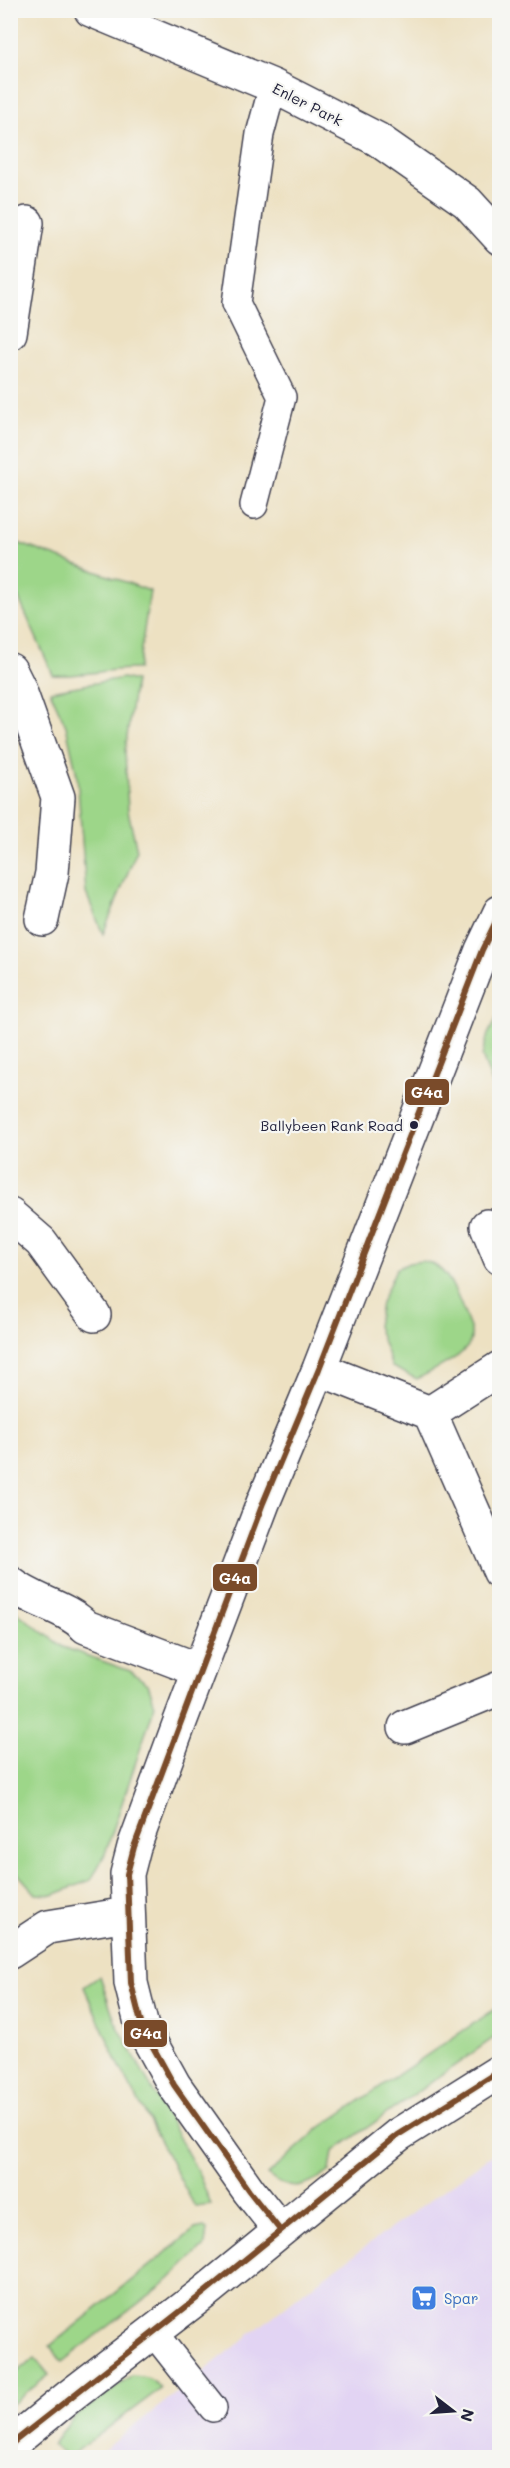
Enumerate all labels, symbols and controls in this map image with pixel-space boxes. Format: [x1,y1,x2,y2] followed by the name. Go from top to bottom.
[269,78,347,130] street label: Enler Park
[404,1078,450,1106] line badge: G4a
[411,1081,443,1102] text: G4a
[261,1116,403,1135] place label: Ballybeen Rank Road
[408,1119,420,1131] marker: Ballybeen Rank Road
[212,1563,258,1592] line badge: G4a
[219,1567,251,1588] text: G4a
[123,2019,168,2048] line badge: G4a
[130,2022,162,2043] text: G4a
[409,2283,439,2313] supermarket icon: Spar
[444,2288,479,2308] place label: Spar
[423,2381,483,2441] north arrow
[456,2407,480,2424] text: N

